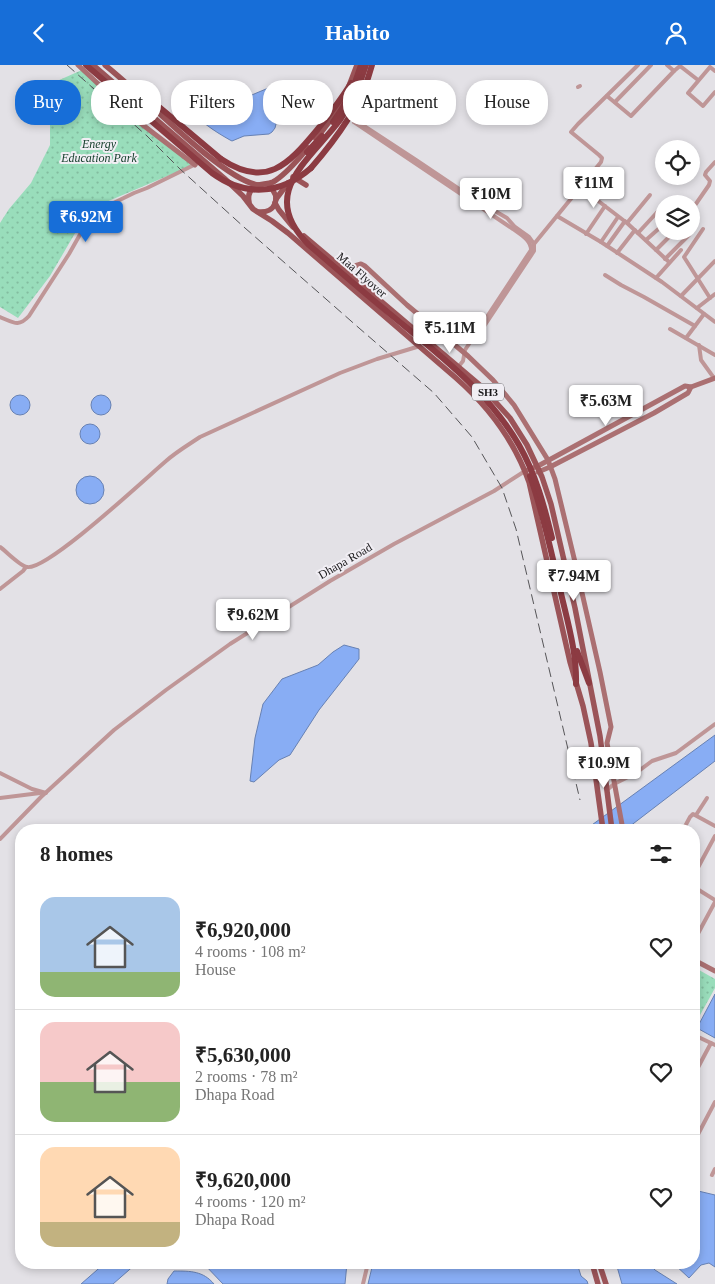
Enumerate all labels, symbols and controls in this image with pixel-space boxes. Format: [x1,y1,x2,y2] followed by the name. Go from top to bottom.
[25,19,53,47] icon: back
[662,19,690,47] icon: person
[325,20,390,45] text: Habito
[15,80,81,125] chip: Buy
[91,80,161,125] chip: Rent
[171,80,253,125] chip: Filters
[263,80,333,125] chip: New
[343,80,456,125] chip: Apartment
[466,80,548,125] chip: House
[60,137,137,165] park label: Energy Education Park
[655,140,700,240] map controls
[655,140,700,185] button: locate
[564,167,624,209] pin: ₹11M
[574,174,614,191] text: ₹11M
[461,177,521,220] pin: ₹10M
[471,185,511,202] text: ₹10M
[655,195,700,240] button: layers
[45,201,127,243] pin: ₹6.92M
[60,208,112,225] text: ₹6.92M
[334,249,390,301] street label: Maa Flyover
[409,311,491,354] pin: ₹5.11M
[424,319,476,336] text: ₹5.11M
[472,383,504,401] road number: SH3
[565,385,647,427] pin: ₹5.63M
[580,392,632,409] text: ₹5.63M
[316,540,374,582] street label: Dhapa Road
[533,559,615,602] pin: ₹7.94M
[548,567,600,584] text: ₹7.94M
[212,599,294,641] pin: ₹9.62M
[227,606,279,623] text: ₹9.62M
[563,747,645,789] pin: ₹10.9M
[578,754,630,771] text: ₹10.9M
[647,840,675,868] icon: filters
[40,842,113,866] text: 8 homes
[80,917,140,977] icon: home
[195,918,291,942] text: ₹6,920,000
[647,933,675,961] icon: heart
[195,943,306,960] text: 4 rooms · 108 m²
[195,961,236,978] text: House
[80,1042,140,1102] icon: home
[195,1043,291,1067] text: ₹5,630,000
[647,1058,675,1086] icon: heart
[195,1068,298,1085] text: 2 rooms · 78 m²
[195,1086,275,1103] text: Dhapa Road
[80,1167,140,1227] icon: home
[195,1168,291,1192] text: ₹9,620,000
[647,1183,675,1211] icon: heart
[195,1193,306,1210] text: 4 rooms · 120 m²
[195,1211,275,1228] text: Dhapa Road

